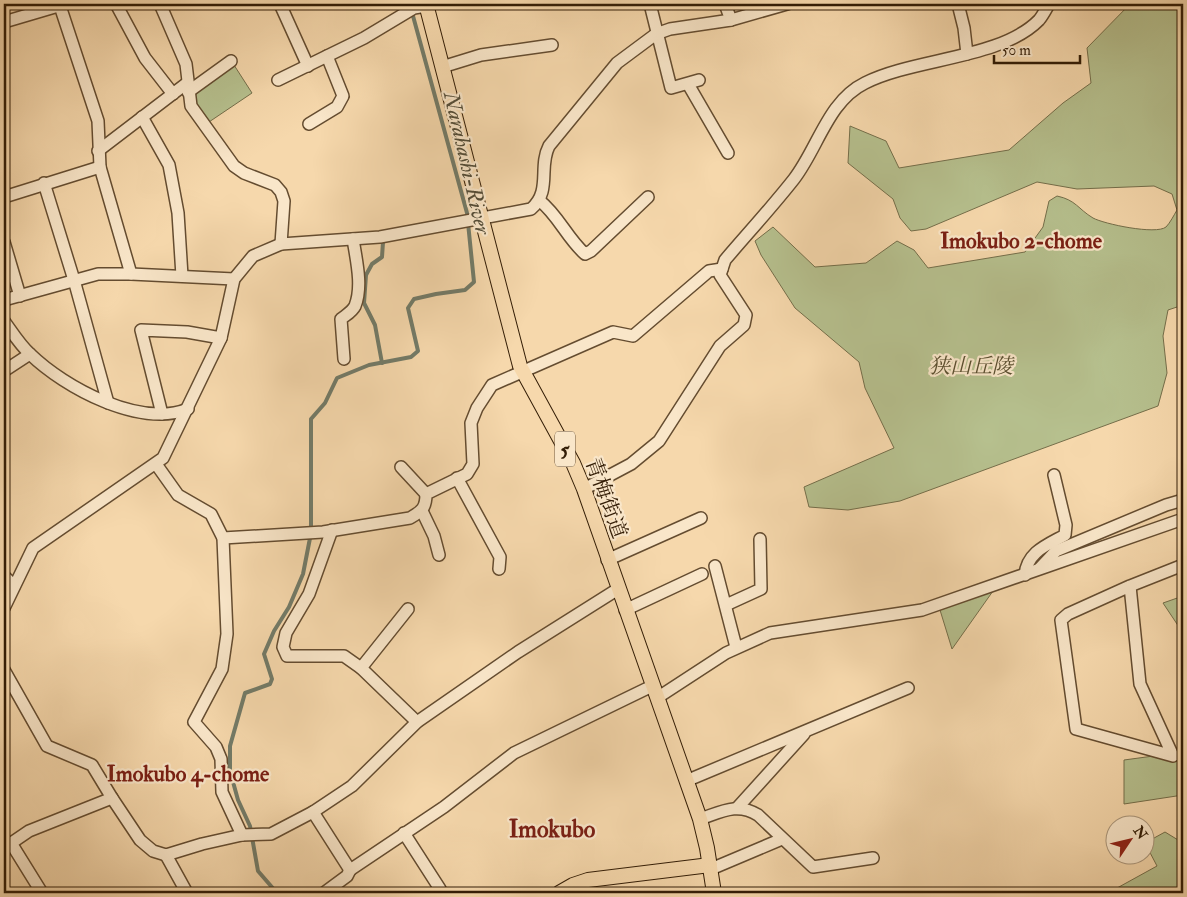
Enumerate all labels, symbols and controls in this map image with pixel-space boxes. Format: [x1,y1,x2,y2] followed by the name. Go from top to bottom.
[994,32,1081,64] scale bar
[1002,41,1031,60] text: 50 m
[437,88,497,239] water label: Narahashi-River
[940,227,1103,255] district label: Imokubo 2-chome
[929,353,1015,380] park label: 狭山丘陵
[555,432,575,466] road number: 5
[579,454,633,542] street label: 青梅街道
[107,760,270,788] district label: Imokubo 4-chome
[509,814,596,845] district label: Imokubo
[1104,814,1154,864] north arrow
[1129,822,1151,843] text: N

